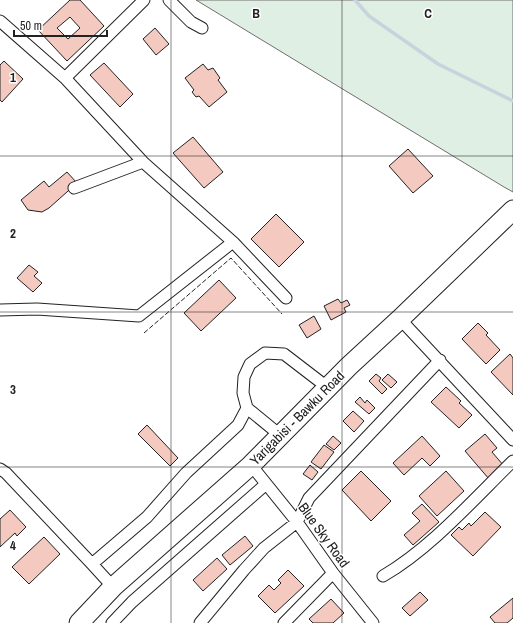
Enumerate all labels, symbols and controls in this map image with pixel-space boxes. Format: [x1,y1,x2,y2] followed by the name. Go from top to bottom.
[252,5,260,22] text: B
[424,5,432,22] text: C
[14,12,107,38] scale bar
[20,18,42,34] text: 50 m
[10,69,16,86] text: 1
[10,225,16,242] text: 2
[246,367,348,469] street label: Yarigabisi - Bawku Road
[10,381,16,398] text: 3
[294,499,354,571] street label: Blue Sky Road
[10,537,16,554] text: 4

